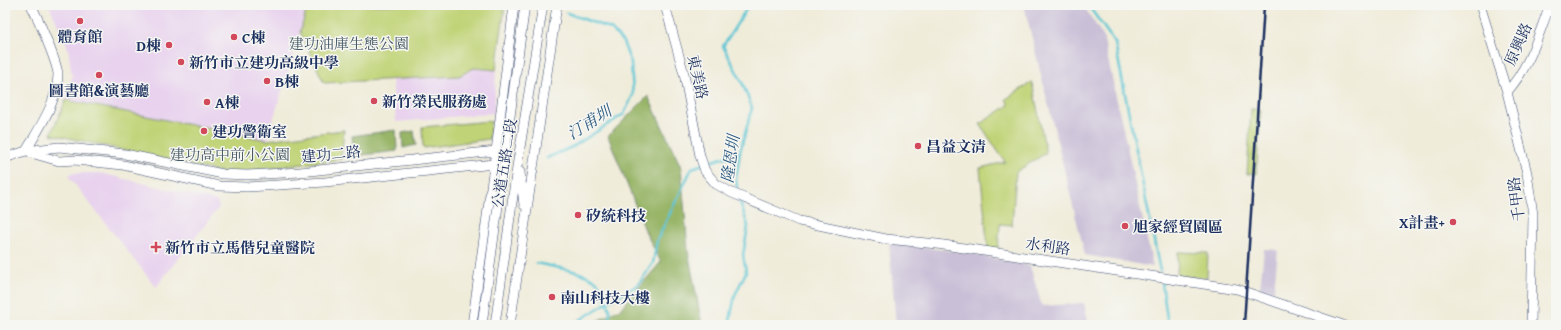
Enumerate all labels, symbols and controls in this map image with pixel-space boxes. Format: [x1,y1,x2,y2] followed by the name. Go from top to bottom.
[75,16,85,26] marker: 體育館
[1499,19,1537,69] street label: 原興路
[57,26,103,47] place label: 體育館
[242,27,265,48] place label: C棟
[229,32,239,42] marker: C棟
[289,33,409,54] park label: 建功油庫生態公園
[136,35,161,56] place label: D棟
[164,40,174,50] marker: D棟
[189,52,339,73] place label: 新竹市立建功高級中學
[683,53,713,101] street label: 東美路
[176,57,186,67] marker: 新竹市立建功高級中學
[94,70,104,80] marker: 圖書館&演藝廳
[275,71,299,92] place label: B棟
[262,76,272,86] marker: B棟
[49,80,149,101] place label: 圖書館&演藝廳
[382,91,487,112] place label: 新竹榮民服務處
[215,92,240,113] place label: A棟
[369,96,379,106] marker: 新竹榮民服務處
[202,97,212,107] marker: A棟
[562,98,618,145] water label: 汀甫圳
[487,117,521,209] street label: 公道五路二段
[212,121,287,142] place label: 建功警衛室
[199,126,209,136] marker: 建功警衛室
[715,131,746,184] water label: 隆恩圳
[926,136,986,157] place label: 昌益文清
[300,140,362,168] street label: 建功二路
[913,141,923,151] marker: 昌益文清
[170,144,290,165] park label: 建功高中前小公園
[1503,175,1529,223] street label: 千甲路
[586,205,646,226] place label: 矽統科技
[573,210,583,220] marker: 矽統科技
[1399,212,1445,233] place label: X計畫+
[1133,216,1223,237] place label: 旭家經貿園區
[1448,217,1458,227] marker: X計畫+
[1120,221,1130,231] marker: 旭家經貿園區
[1024,232,1072,260] street label: 水利路
[165,237,315,258] place label: 新竹市立馬偕兒童醫院
[150,241,162,253] marker: 新竹市立馬偕兒童醫院
[560,287,650,308] place label: 南山科技大樓
[547,292,557,302] marker: 南山科技大樓

